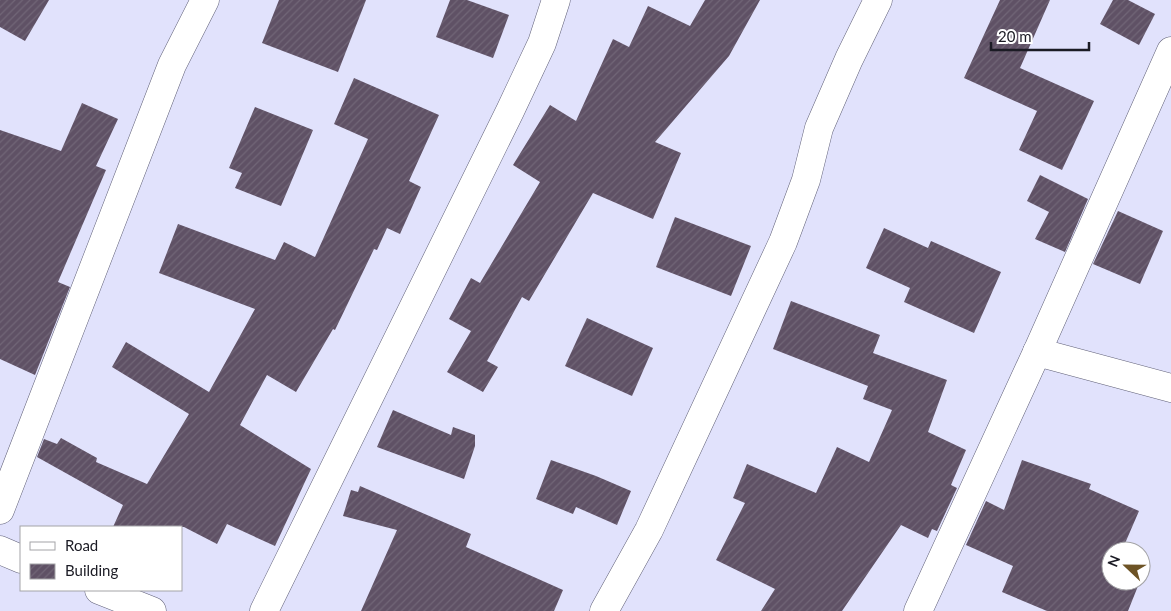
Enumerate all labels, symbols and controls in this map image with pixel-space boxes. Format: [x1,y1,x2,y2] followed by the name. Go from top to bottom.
[991,20,1088,52] scale bar
[998,27,1032,45] text: 20 m
[20,526,182,591] legend
[65,536,98,554] text: Road
[1101,541,1151,591] north arrow
[1104,553,1123,569] text: N
[65,561,118,579] text: Building

